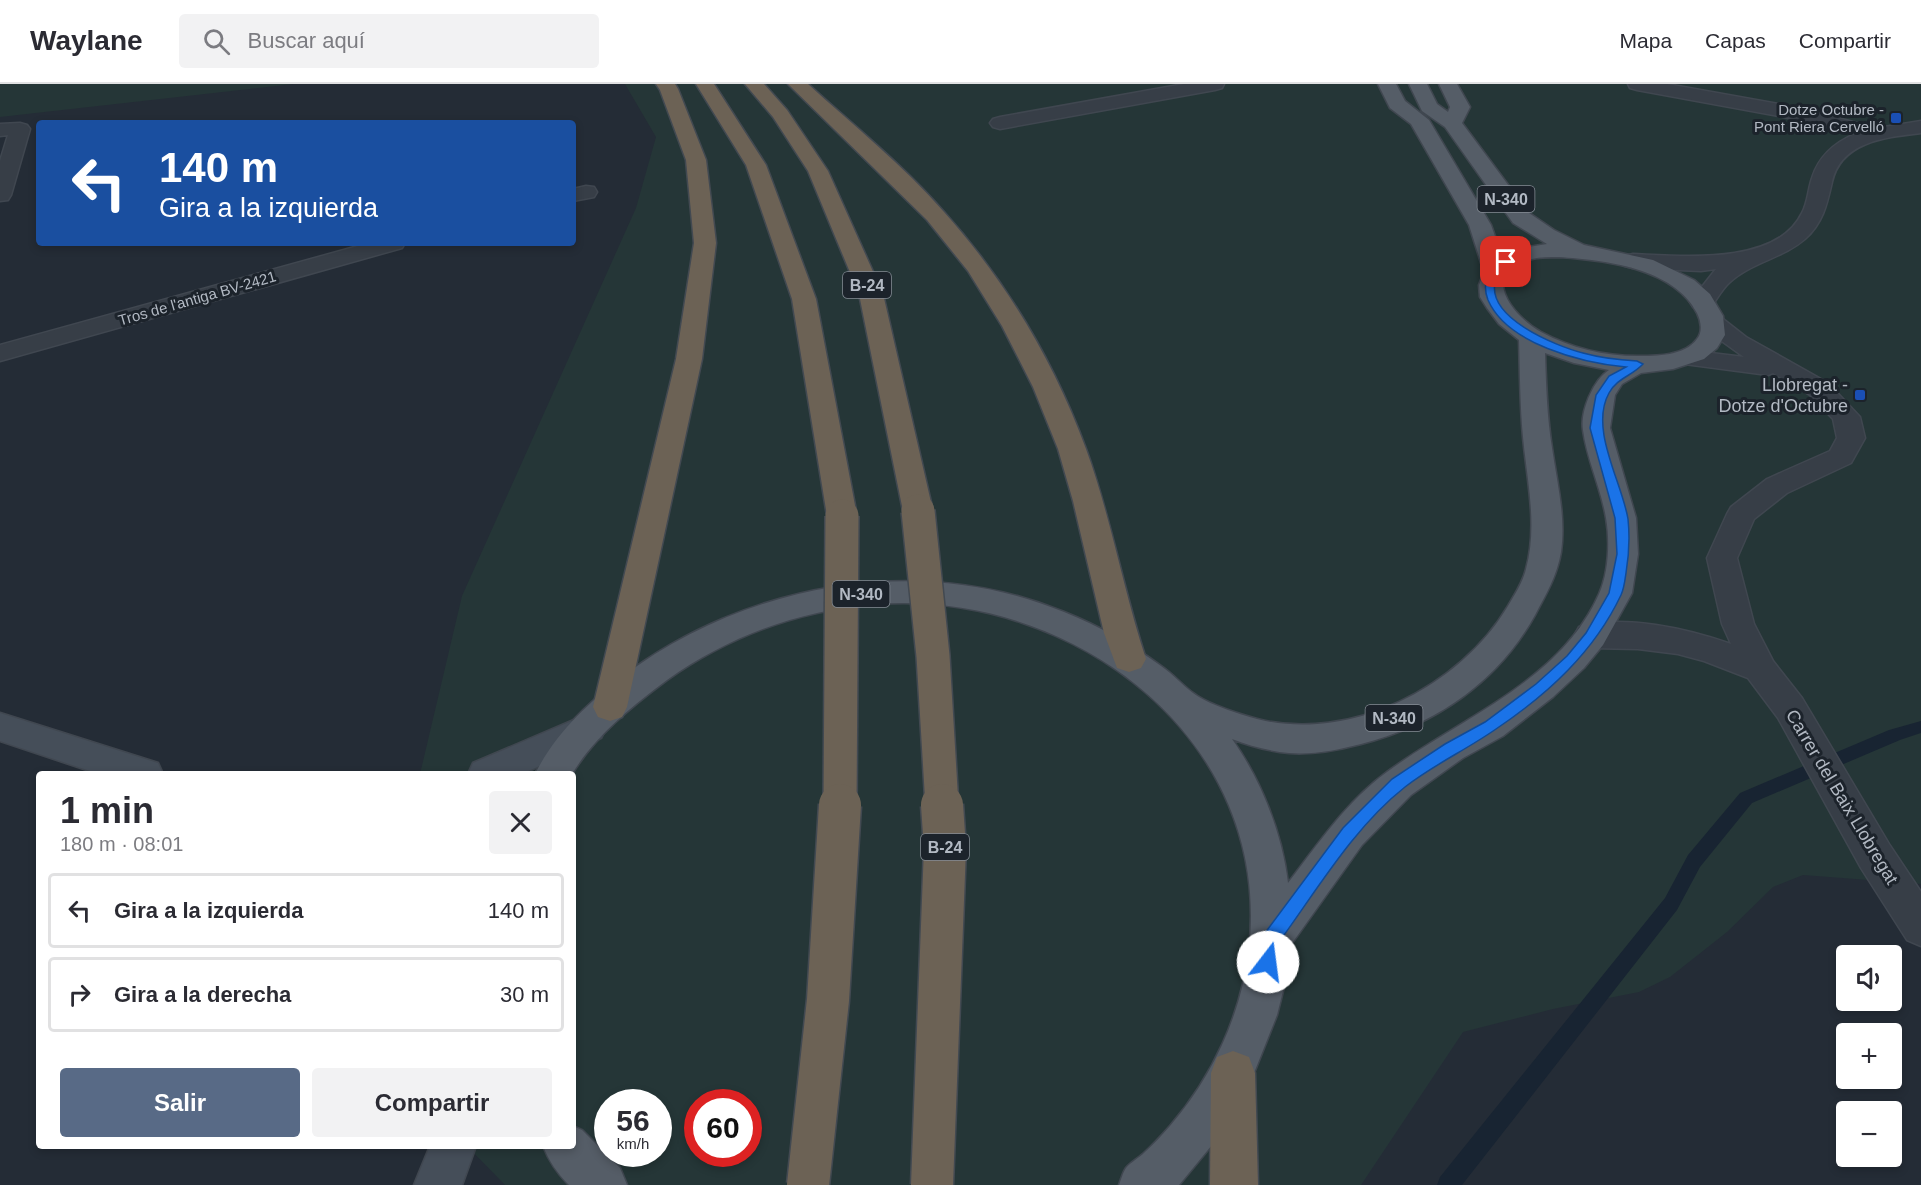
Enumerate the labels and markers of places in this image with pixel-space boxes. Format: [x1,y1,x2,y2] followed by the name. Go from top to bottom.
[1754,101,1884,135] place label: Dotze Octubre - Pont Riera Cervelló
[1889,111,1903,125] marker: Dotze Octubre - Pont Riera Cervelló
[1480,236,1531,287] pin
[1719,375,1848,416] place label: Llobregat - Dotze d'Octubre
[1853,388,1867,402] marker: Llobregat - Dotze d'Octubre

